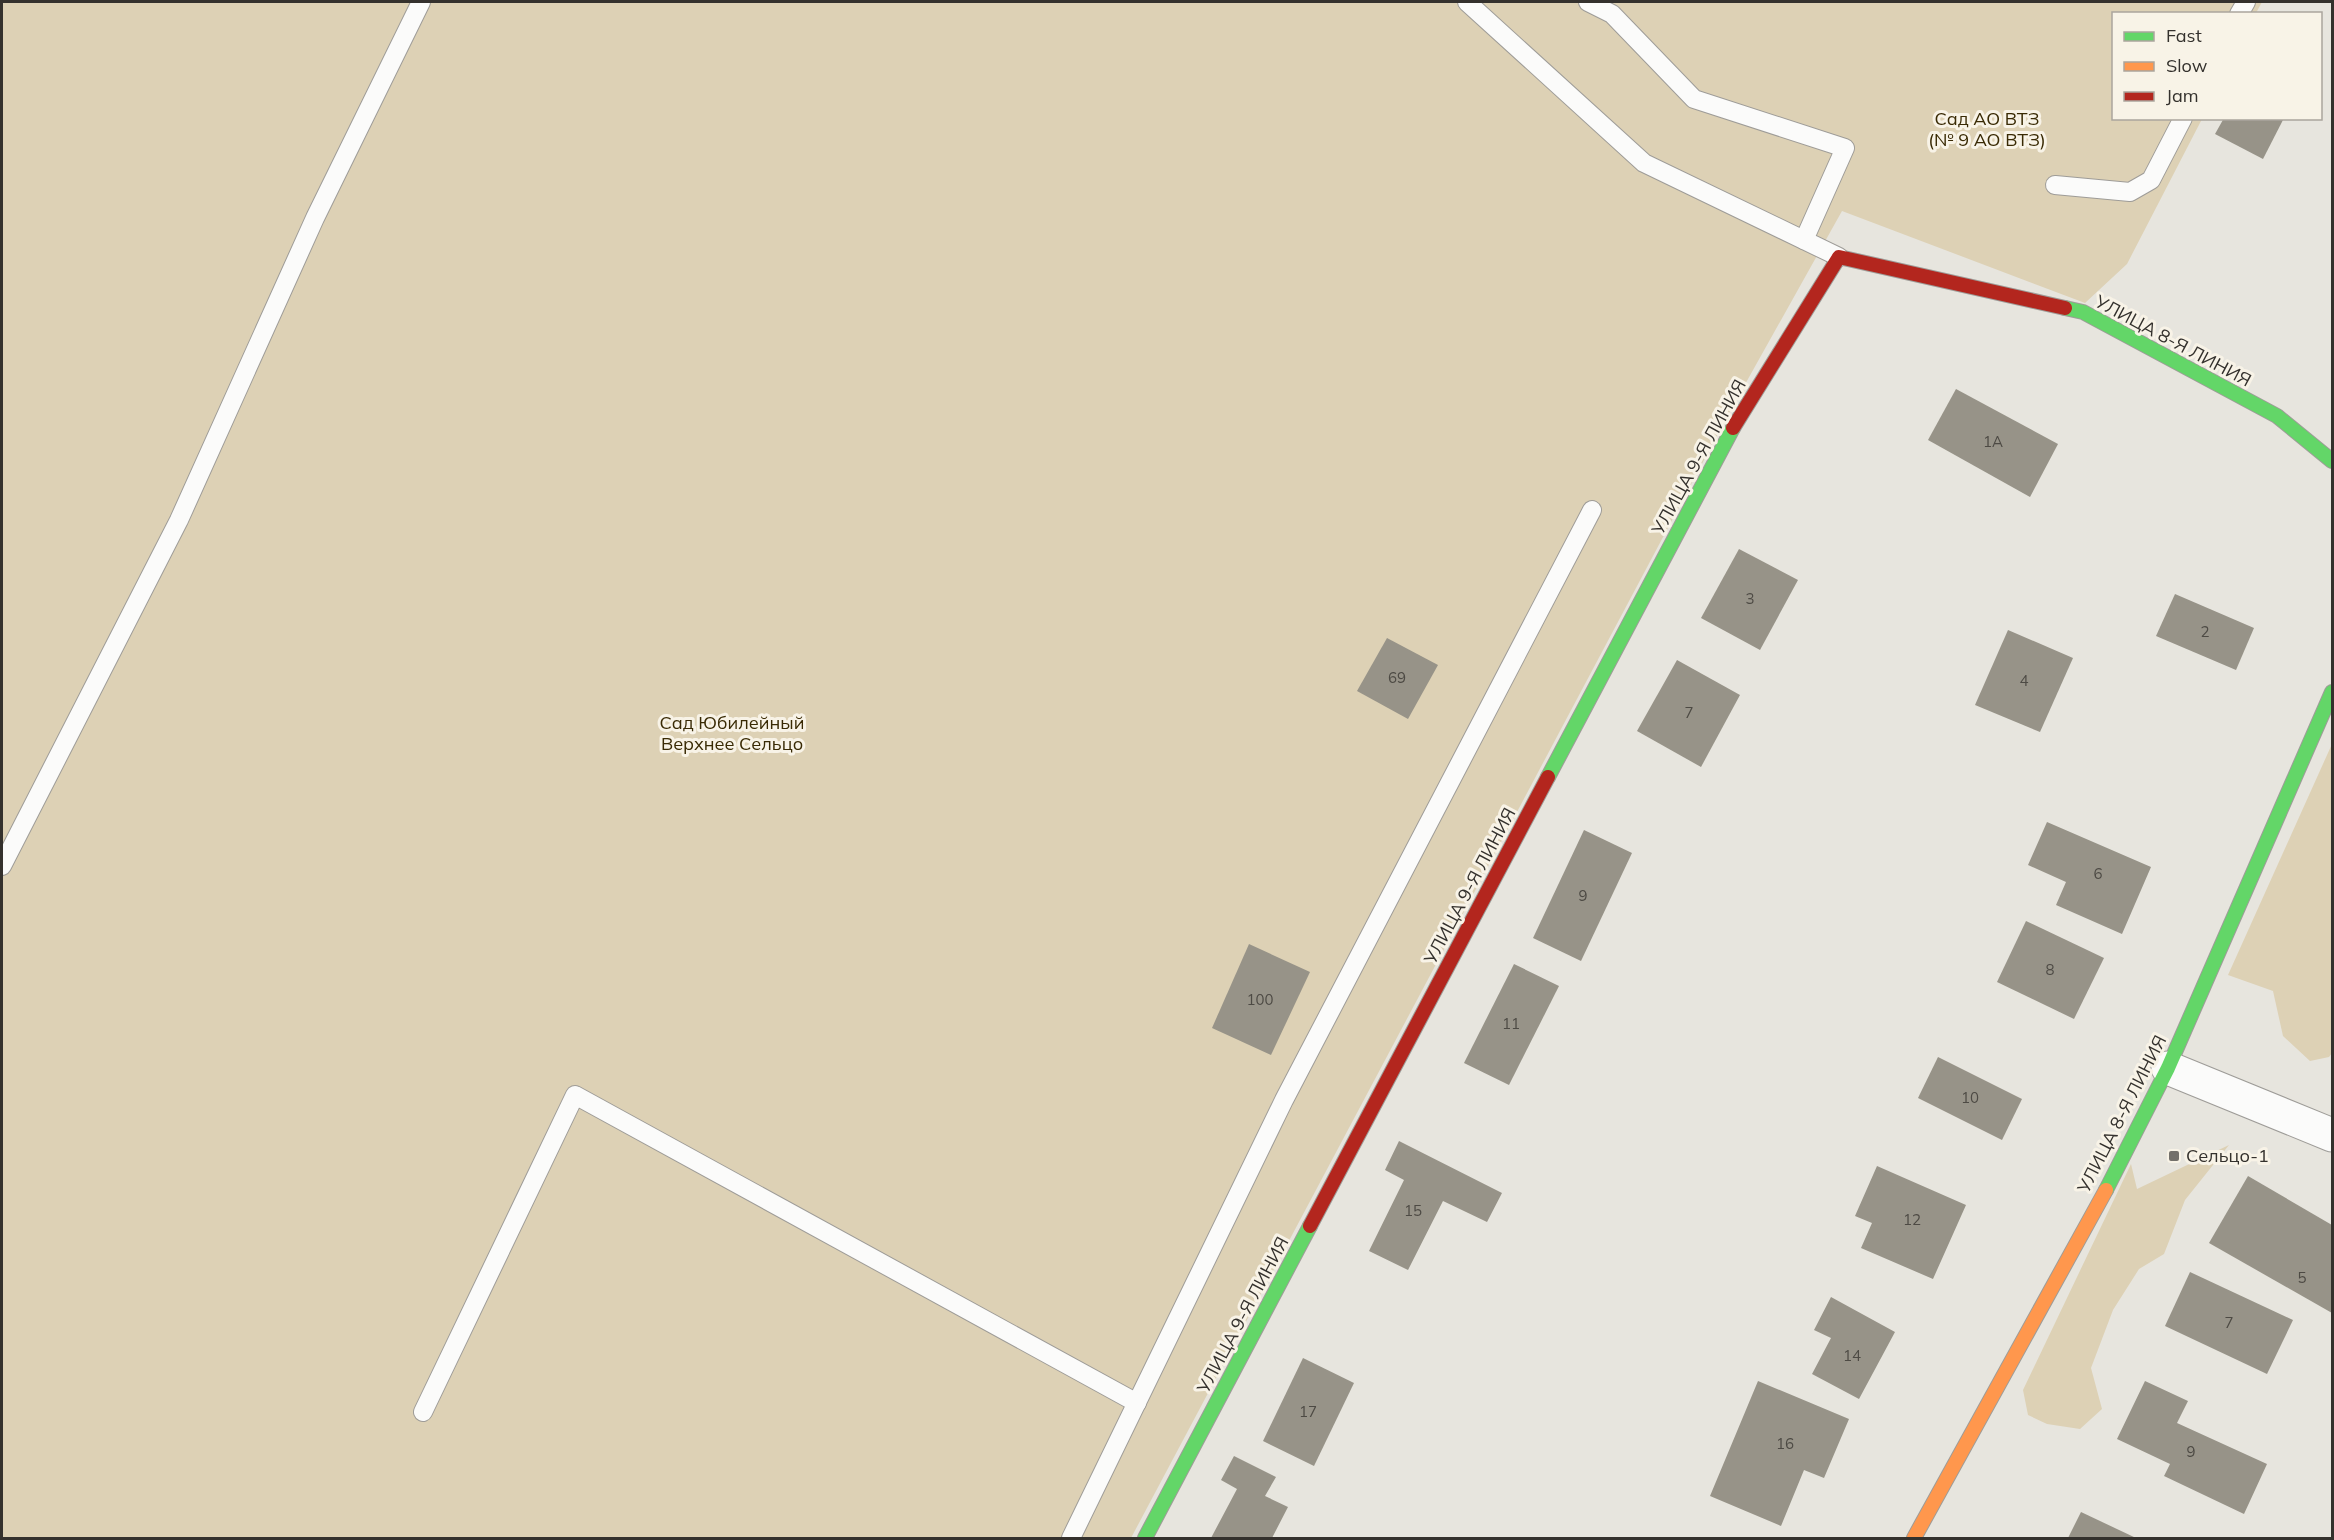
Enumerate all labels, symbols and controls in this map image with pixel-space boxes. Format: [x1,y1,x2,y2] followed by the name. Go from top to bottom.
[2112,12,2322,120] legend
[2166,24,2202,47] text: Fast
[2166,54,2208,77] text: Slow
[2166,84,2199,107] text: Jam
[1928,107,2046,151] park label: Сад АО ВТЗ (№ 9 АО ВТЗ)
[2090,289,2255,392] street label: УЛИЦА 8-Я ЛИНИЯ
[1646,375,1751,539] street label: УЛИЦА 9-Я ЛИНИЯ
[1983,432,2003,451] house number: 1А
[1745,589,1755,608] house number: 3
[2200,622,2210,641] house number: 2
[1388,668,1406,687] house number: 69
[2019,671,2029,690] house number: 4
[1684,703,1694,722] house number: 7
[660,711,804,755] park label: Сад Юбилейный Верхнее Сельцо
[1418,804,1521,969] street label: УЛИЦА 9-Я ЛИНИЯ
[2093,864,2103,883] house number: 6
[1578,886,1588,905] house number: 9
[2045,960,2055,979] house number: 8
[1246,990,1274,1009] house number: 100
[1502,1014,1520,1033] house number: 11
[2071,1031,2171,1197] street label: УЛИЦА 8-Я ЛИНИЯ
[1961,1088,1979,1107] house number: 10
[2186,1144,2269,1167] place label: Сельцо-1
[2167,1149,2181,1163] marker: Сельцо-1
[1404,1201,1422,1220] house number: 15
[1903,1210,1921,1229] house number: 12
[1191,1233,1294,1398] street label: УЛИЦА 9-Я ЛИНИЯ
[2297,1268,2307,1287] house number: 5
[2224,1313,2234,1332] house number: 7
[1843,1346,1861,1365] house number: 14
[1299,1402,1317,1421] house number: 17
[1776,1434,1794,1453] house number: 16
[2186,1442,2196,1461] house number: 9

